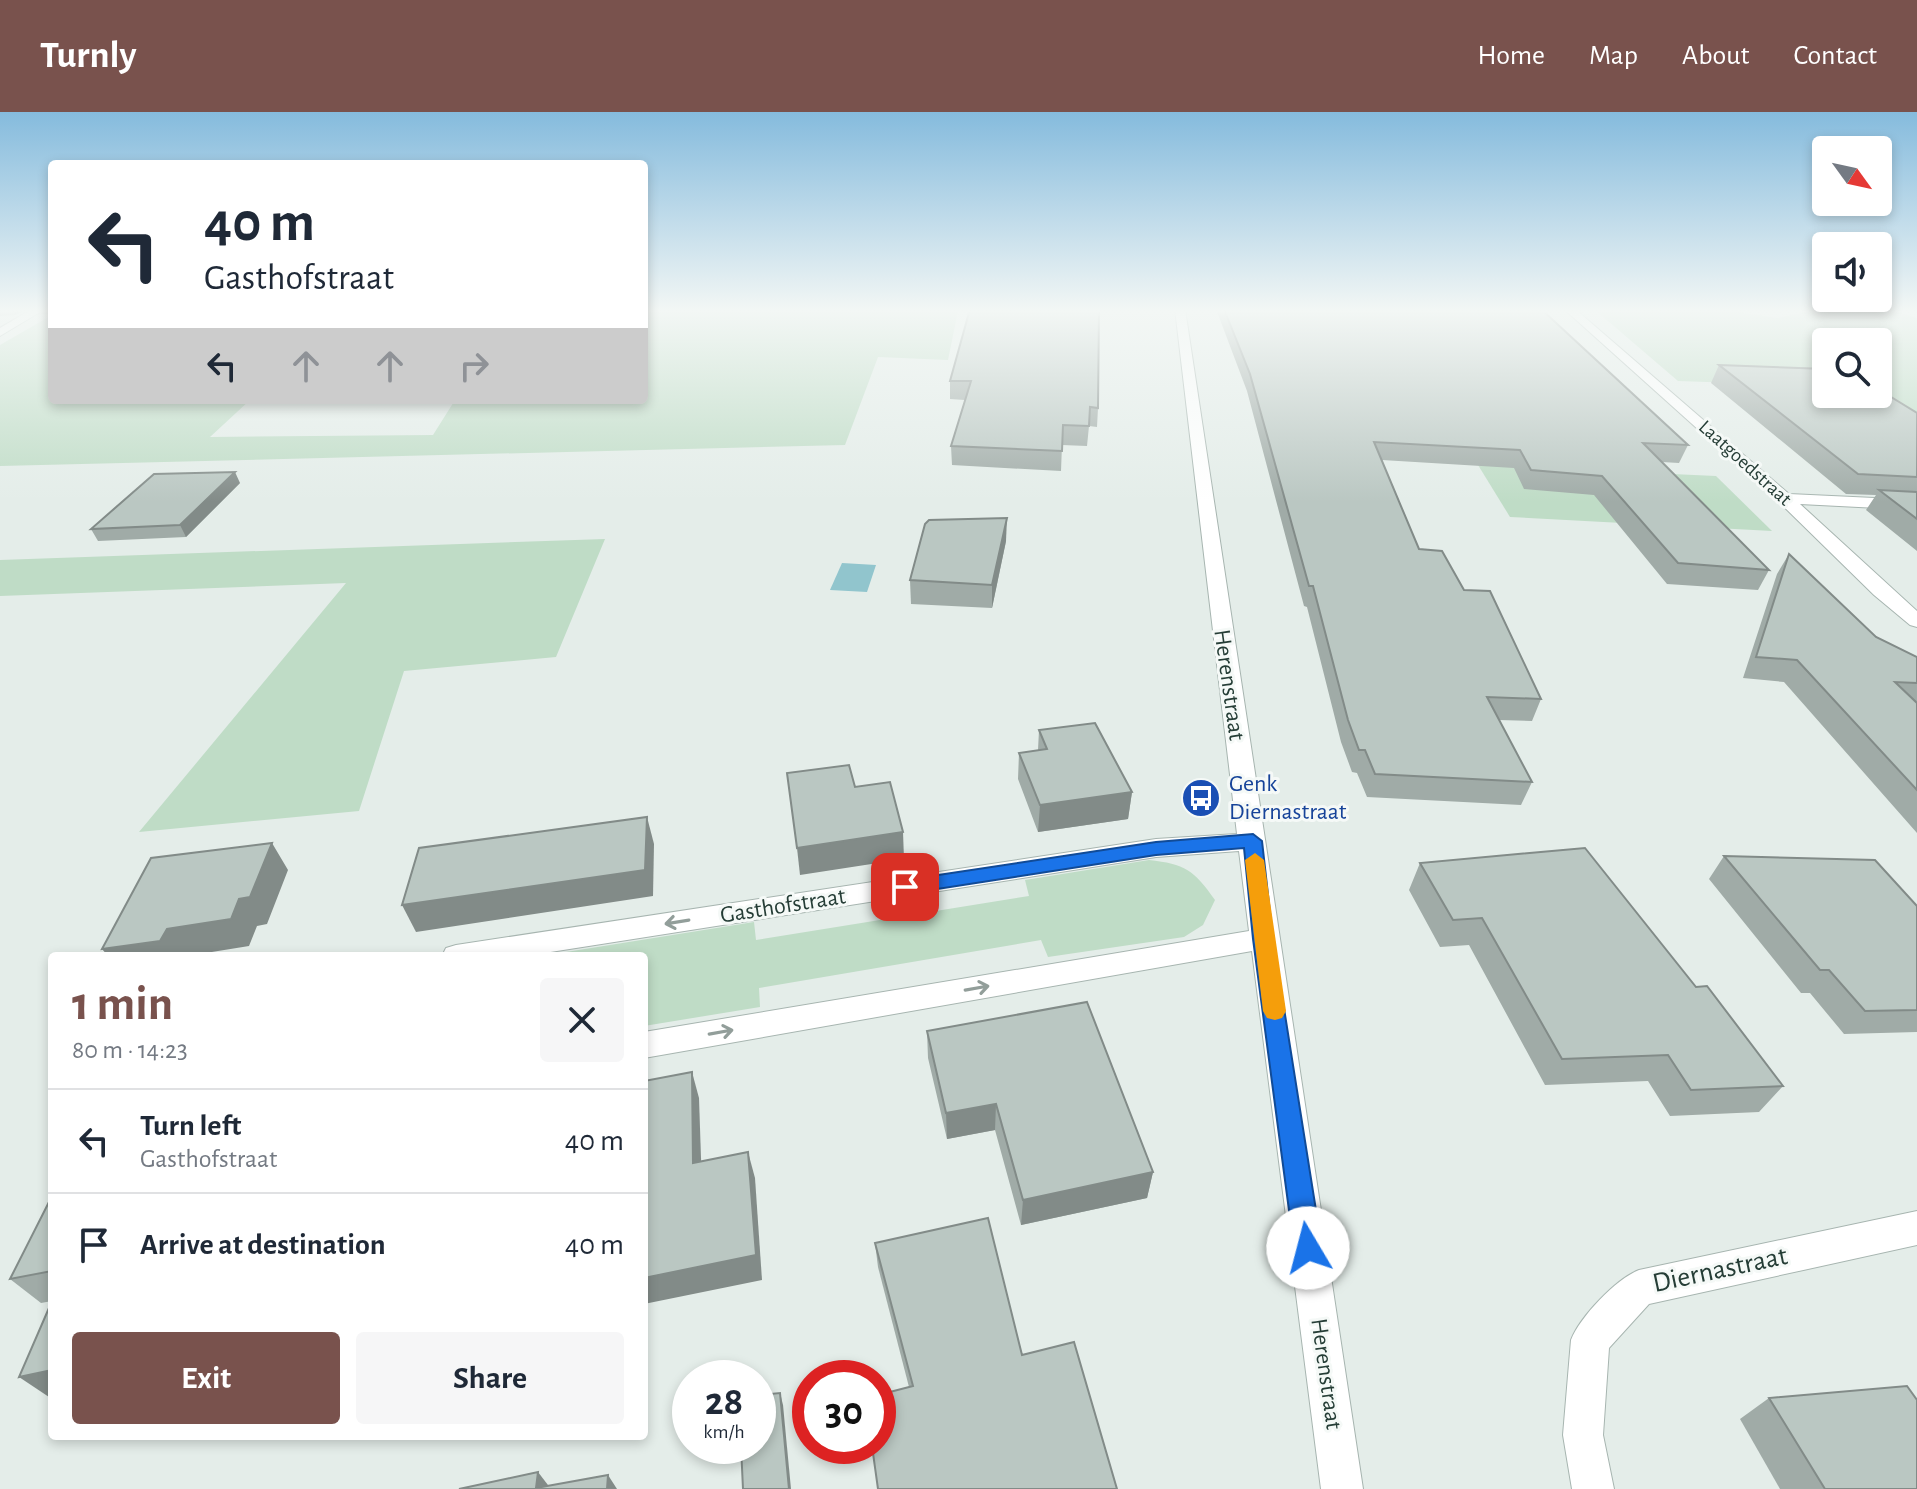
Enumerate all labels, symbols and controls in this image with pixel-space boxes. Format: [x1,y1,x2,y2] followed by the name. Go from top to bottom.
[40,37,136,75] text: Turnly
[1478,42,1545,70] text: Home
[1589,42,1638,70] text: Map
[1682,42,1750,70] text: About
[1794,42,1877,70] text: Contact
[1812,136,1892,216] north arrow
[1812,136,1892,408] map controls
[72,192,176,296] icon: left
[204,195,315,251] text: 40 m
[1812,232,1892,312] button: sound
[204,260,394,296] text: Gasthofstraat
[1812,328,1892,408] button: search
[200,344,244,388] icon: left
[284,344,328,388] icon: ahead
[368,344,412,388] icon: ahead
[452,344,496,388] icon: right
[1695,416,1796,510] street label: Laatgoedstraat
[1209,628,1249,742] street label: Herenstraat
[1229,772,1347,824] place label: Genk Diernastraat
[1180,777,1222,819] bus stop icon: Genk Diernastraat
[871,853,939,921] pin
[883,865,927,909] icon: arrive
[719,884,848,928] street label: Gasthofstraat
[664,915,690,930] one-way arrow
[540,978,624,1062] button: close
[964,980,989,995] one-way arrow
[72,981,173,1029] text: 1 min
[708,1024,733,1039] one-way arrow
[72,1037,188,1063] text: 80 m · 14:23
[140,1111,241,1141] text: Turn left
[72,1119,116,1163] icon: left
[565,1126,624,1156] text: 40 m
[140,1146,277,1172] text: Gasthofstraat
[1266,1206,1350,1290] position arrow
[72,1223,116,1267] icon: arrive
[140,1230,386,1260] text: Arrive at destination
[565,1230,624,1260] text: 40 m
[1650,1242,1790,1298] street label: Diernastraat
[1306,1317,1346,1431] street label: Herenstraat
[72,1332,340,1424] button: Exit
[356,1332,624,1424] button: Share
[792,1360,896,1464] speed limit sign: 30
[705,1382,743,1422] text: 28
[703,1422,745,1442] text: km/h

